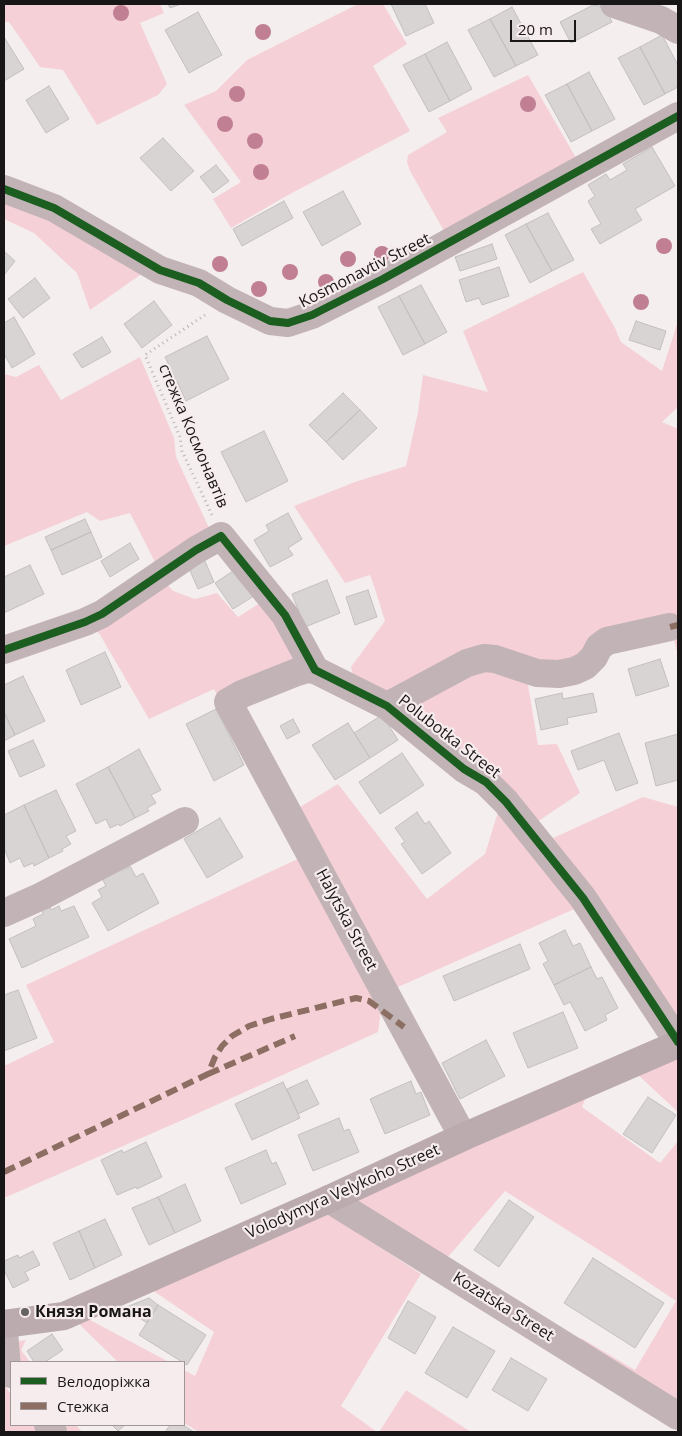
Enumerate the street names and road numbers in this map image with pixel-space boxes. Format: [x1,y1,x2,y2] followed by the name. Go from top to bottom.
[296,230,434,312] street label: Kosmonavtiv Street
[154,361,232,511] street label: стежка Космонавтів
[394,691,504,783] street label: Polubotka Street
[311,866,381,974] street label: Halytska Street
[243,1141,443,1243] street label: Volodymyra Velykoho Street
[449,1268,557,1346] street label: Kozatska Street

